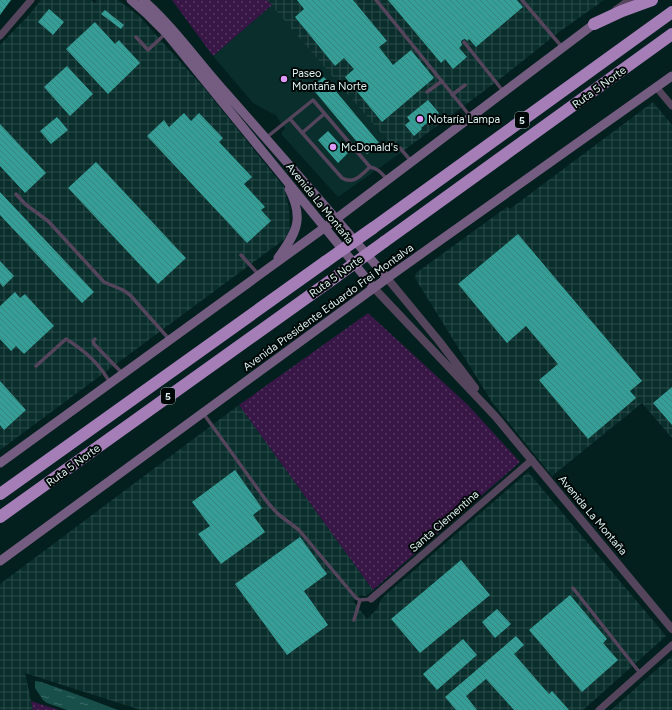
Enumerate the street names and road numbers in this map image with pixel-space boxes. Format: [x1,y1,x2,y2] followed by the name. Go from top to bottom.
[570,64,629,111] street label: Ruta 5 Norte
[515,112,529,128] road number: 5
[283,160,356,246] street label: Avenida La Montaña
[241,241,416,374] street label: Avenida Presidente Eduardo Frei Montalva
[307,253,366,300] street label: Ruta 5 Norte
[161,388,175,404] road number: 5
[44,442,103,489] street label: Ruta 5 Norte
[556,473,630,558] street label: Avenida La Montaña
[407,488,482,555] street label: Santa Clementina

